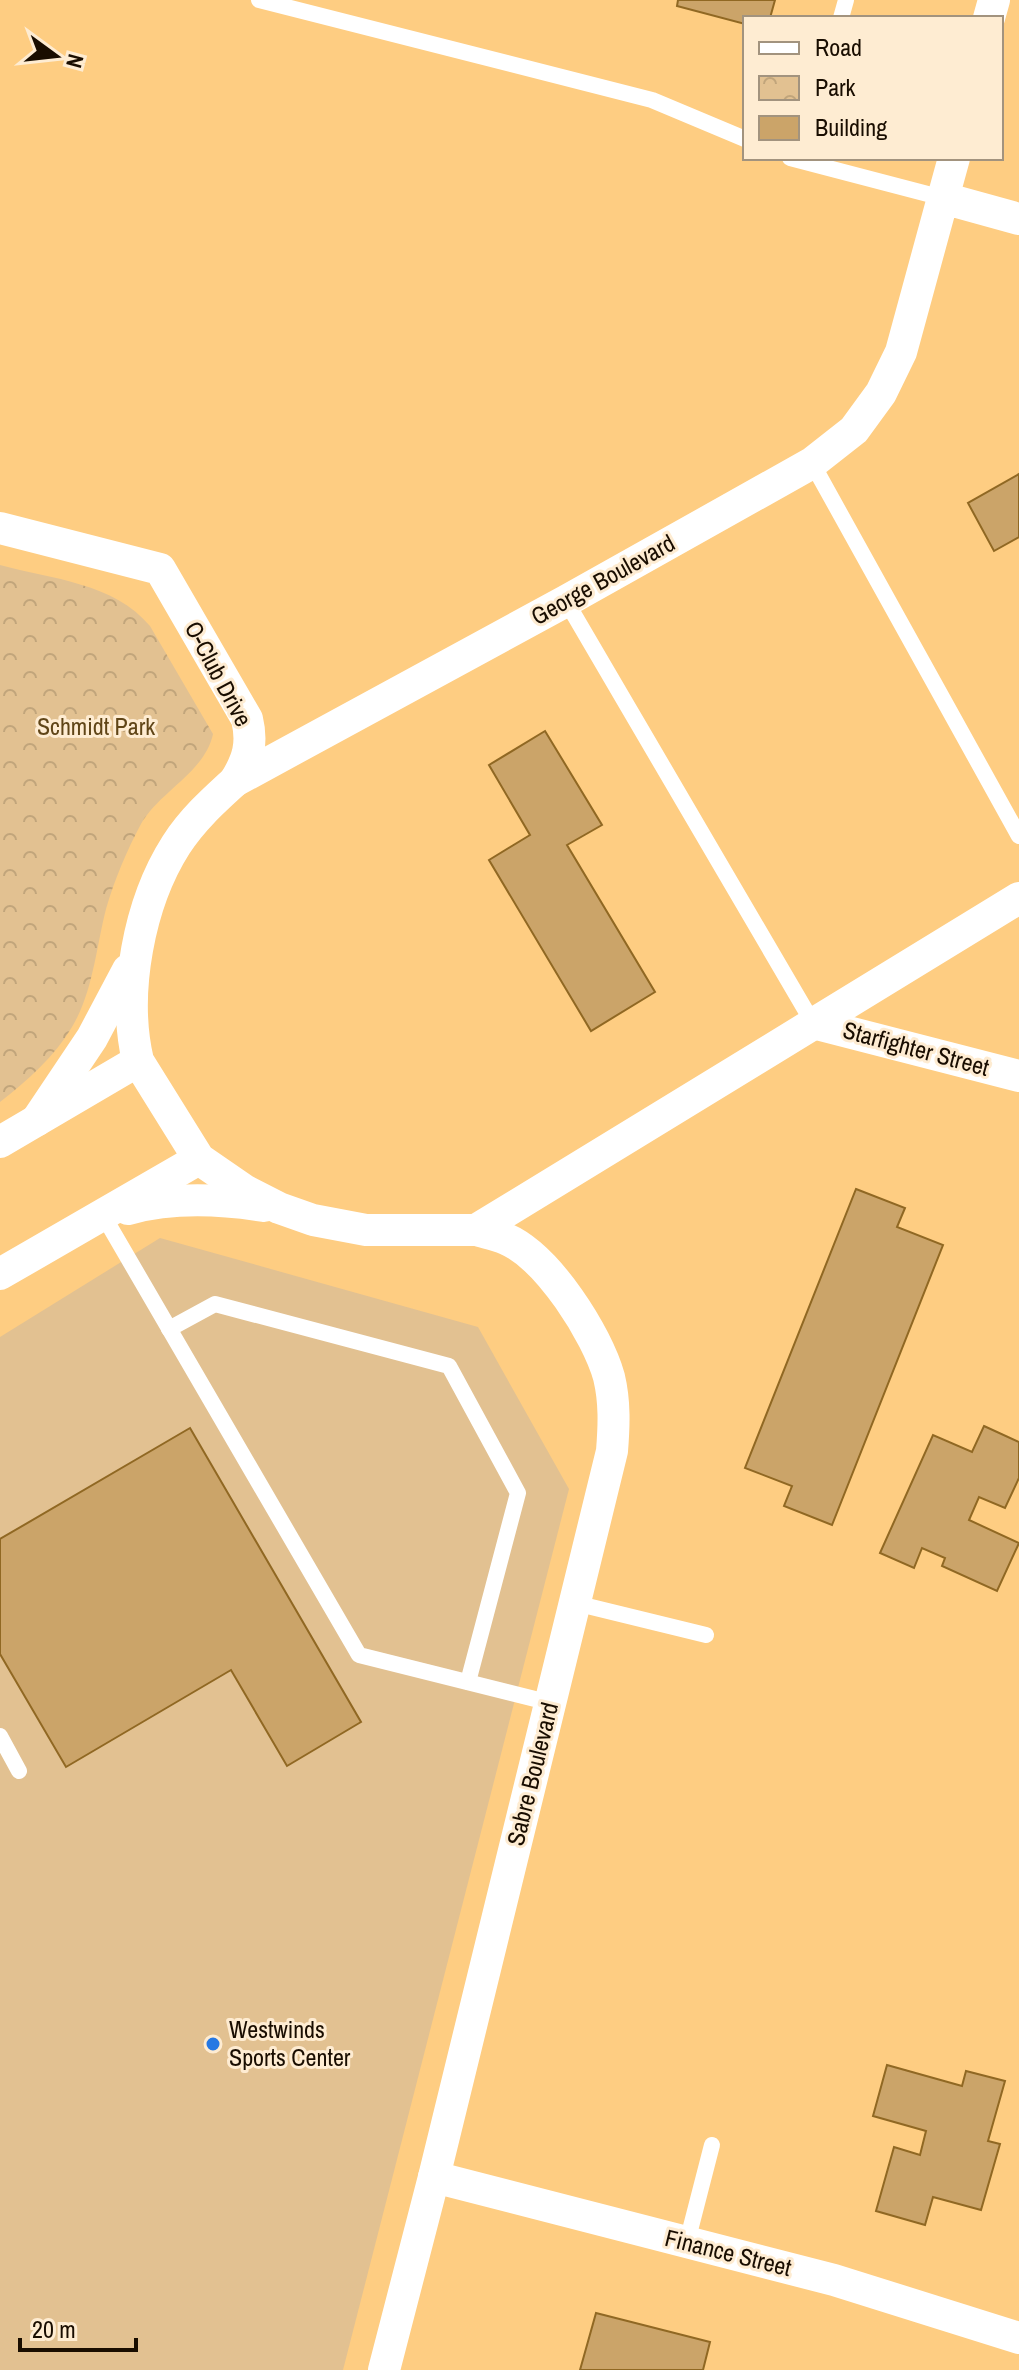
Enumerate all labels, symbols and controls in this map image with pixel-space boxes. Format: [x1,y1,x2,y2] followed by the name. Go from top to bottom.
[16,16,96,96] north arrow
[743,16,1003,160] legend
[815,31,862,63] text: Road
[59,51,91,71] text: N
[815,71,856,103] text: Park
[815,111,887,143] text: Building
[525,526,680,632] street label: George Boulevard
[178,615,260,732] street label: O-Club Drive
[37,710,155,742] park label: Schmidt Park
[840,1013,993,1083] street label: Starfighter Street
[499,1699,565,1849] street label: Sabre Boulevard
[229,2013,351,2073] place label: Westwinds Sports Center
[204,2035,222,2053] marker: Westwinds Sports Center
[662,2221,795,2283] street label: Finance Street
[20,2302,136,2352] scale bar
[32,2313,76,2345] text: 20 m

